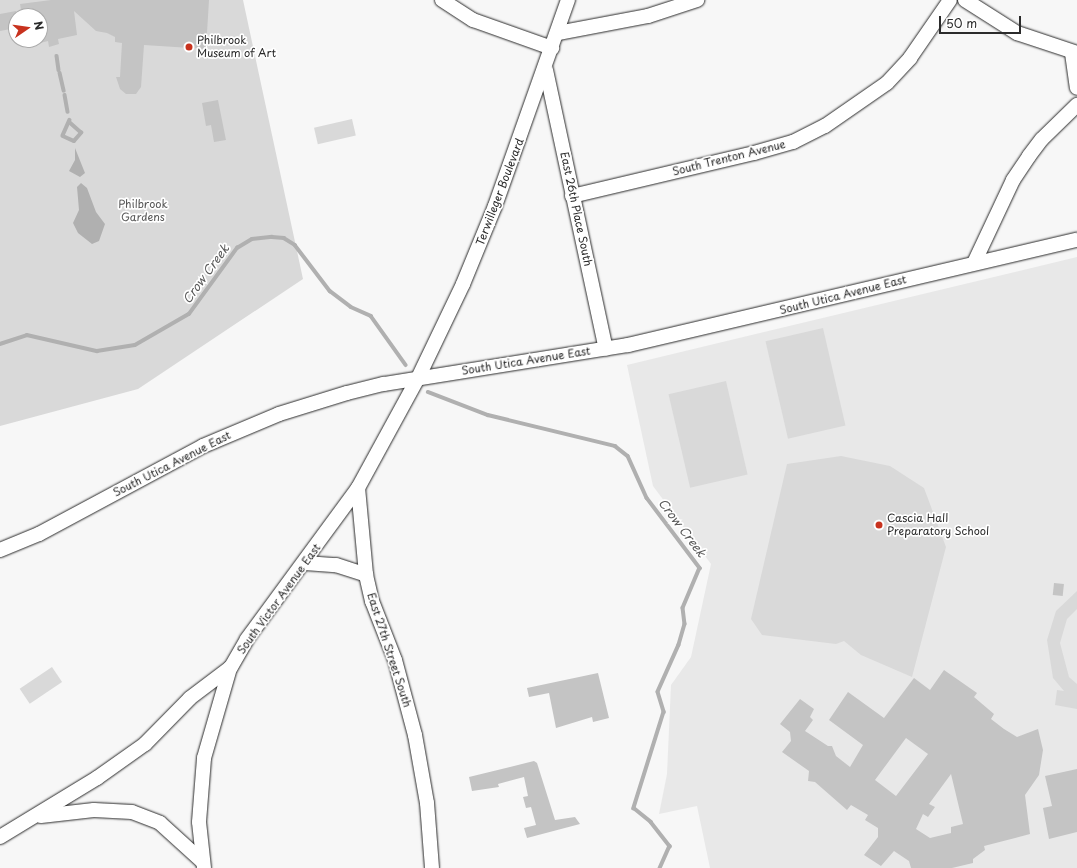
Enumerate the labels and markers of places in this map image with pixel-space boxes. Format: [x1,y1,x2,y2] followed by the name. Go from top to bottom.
[197,34,276,60] place label: Philbrook Museum of Art
[184,42,194,52] marker: Philbrook Museum of Art
[887,512,989,538] place label: Cascia Hall Preparatory School
[874,520,884,530] marker: Cascia Hall Preparatory School

